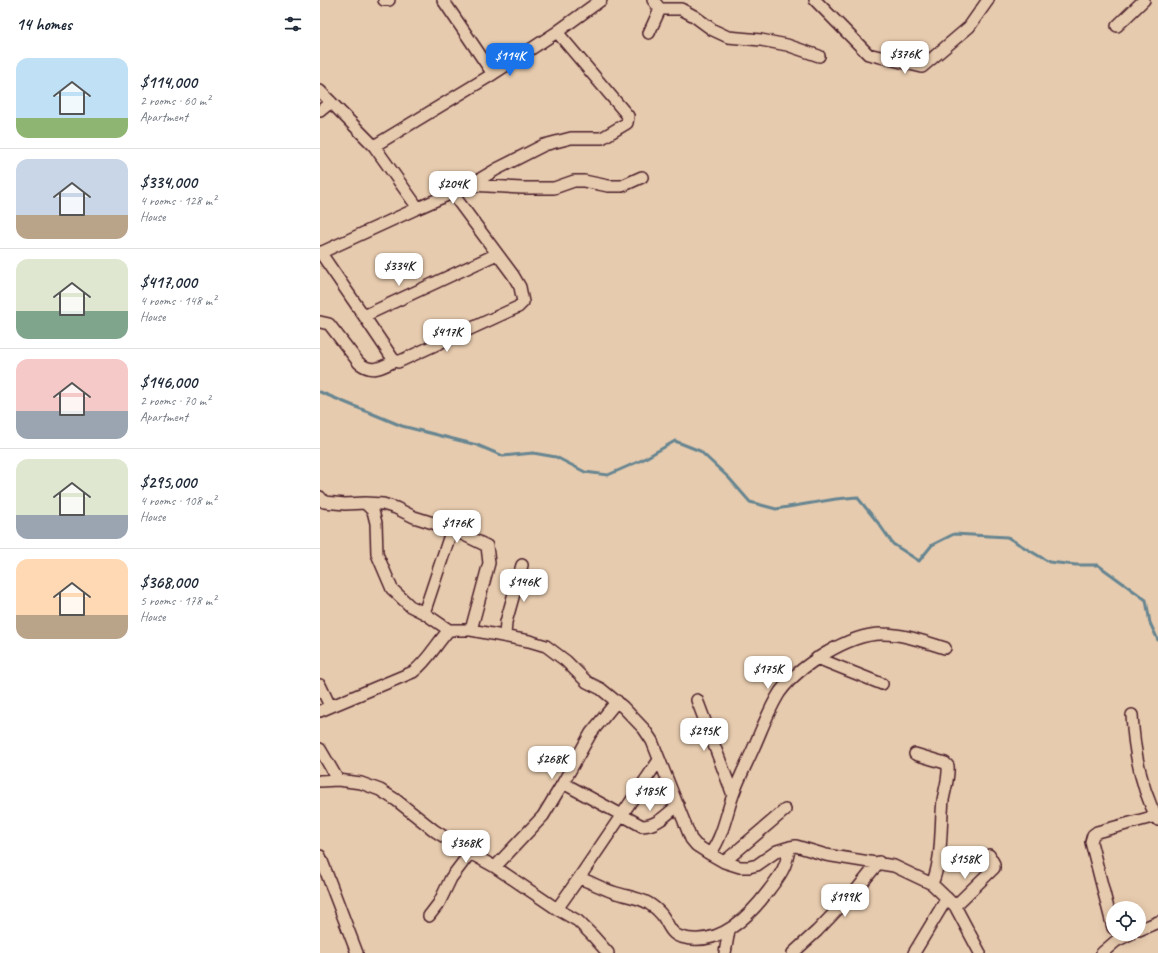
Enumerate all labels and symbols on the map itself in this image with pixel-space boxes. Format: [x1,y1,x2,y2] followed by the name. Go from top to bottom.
[877,41,933,75] pin: $376K
[482,43,538,77] pin: $114K
[425,171,481,205] pin: $204K
[371,253,427,287] pin: $334K
[419,319,475,353] pin: $417K
[429,510,485,544] pin: $176K
[496,569,552,603] pin: $146K
[740,656,796,690] pin: $175K
[676,718,732,752] pin: $295K
[524,746,580,780] pin: $268K
[622,778,678,812] pin: $185K
[438,830,494,864] pin: $368K
[937,846,993,880] pin: $158K
[817,884,873,918] pin: $199K

